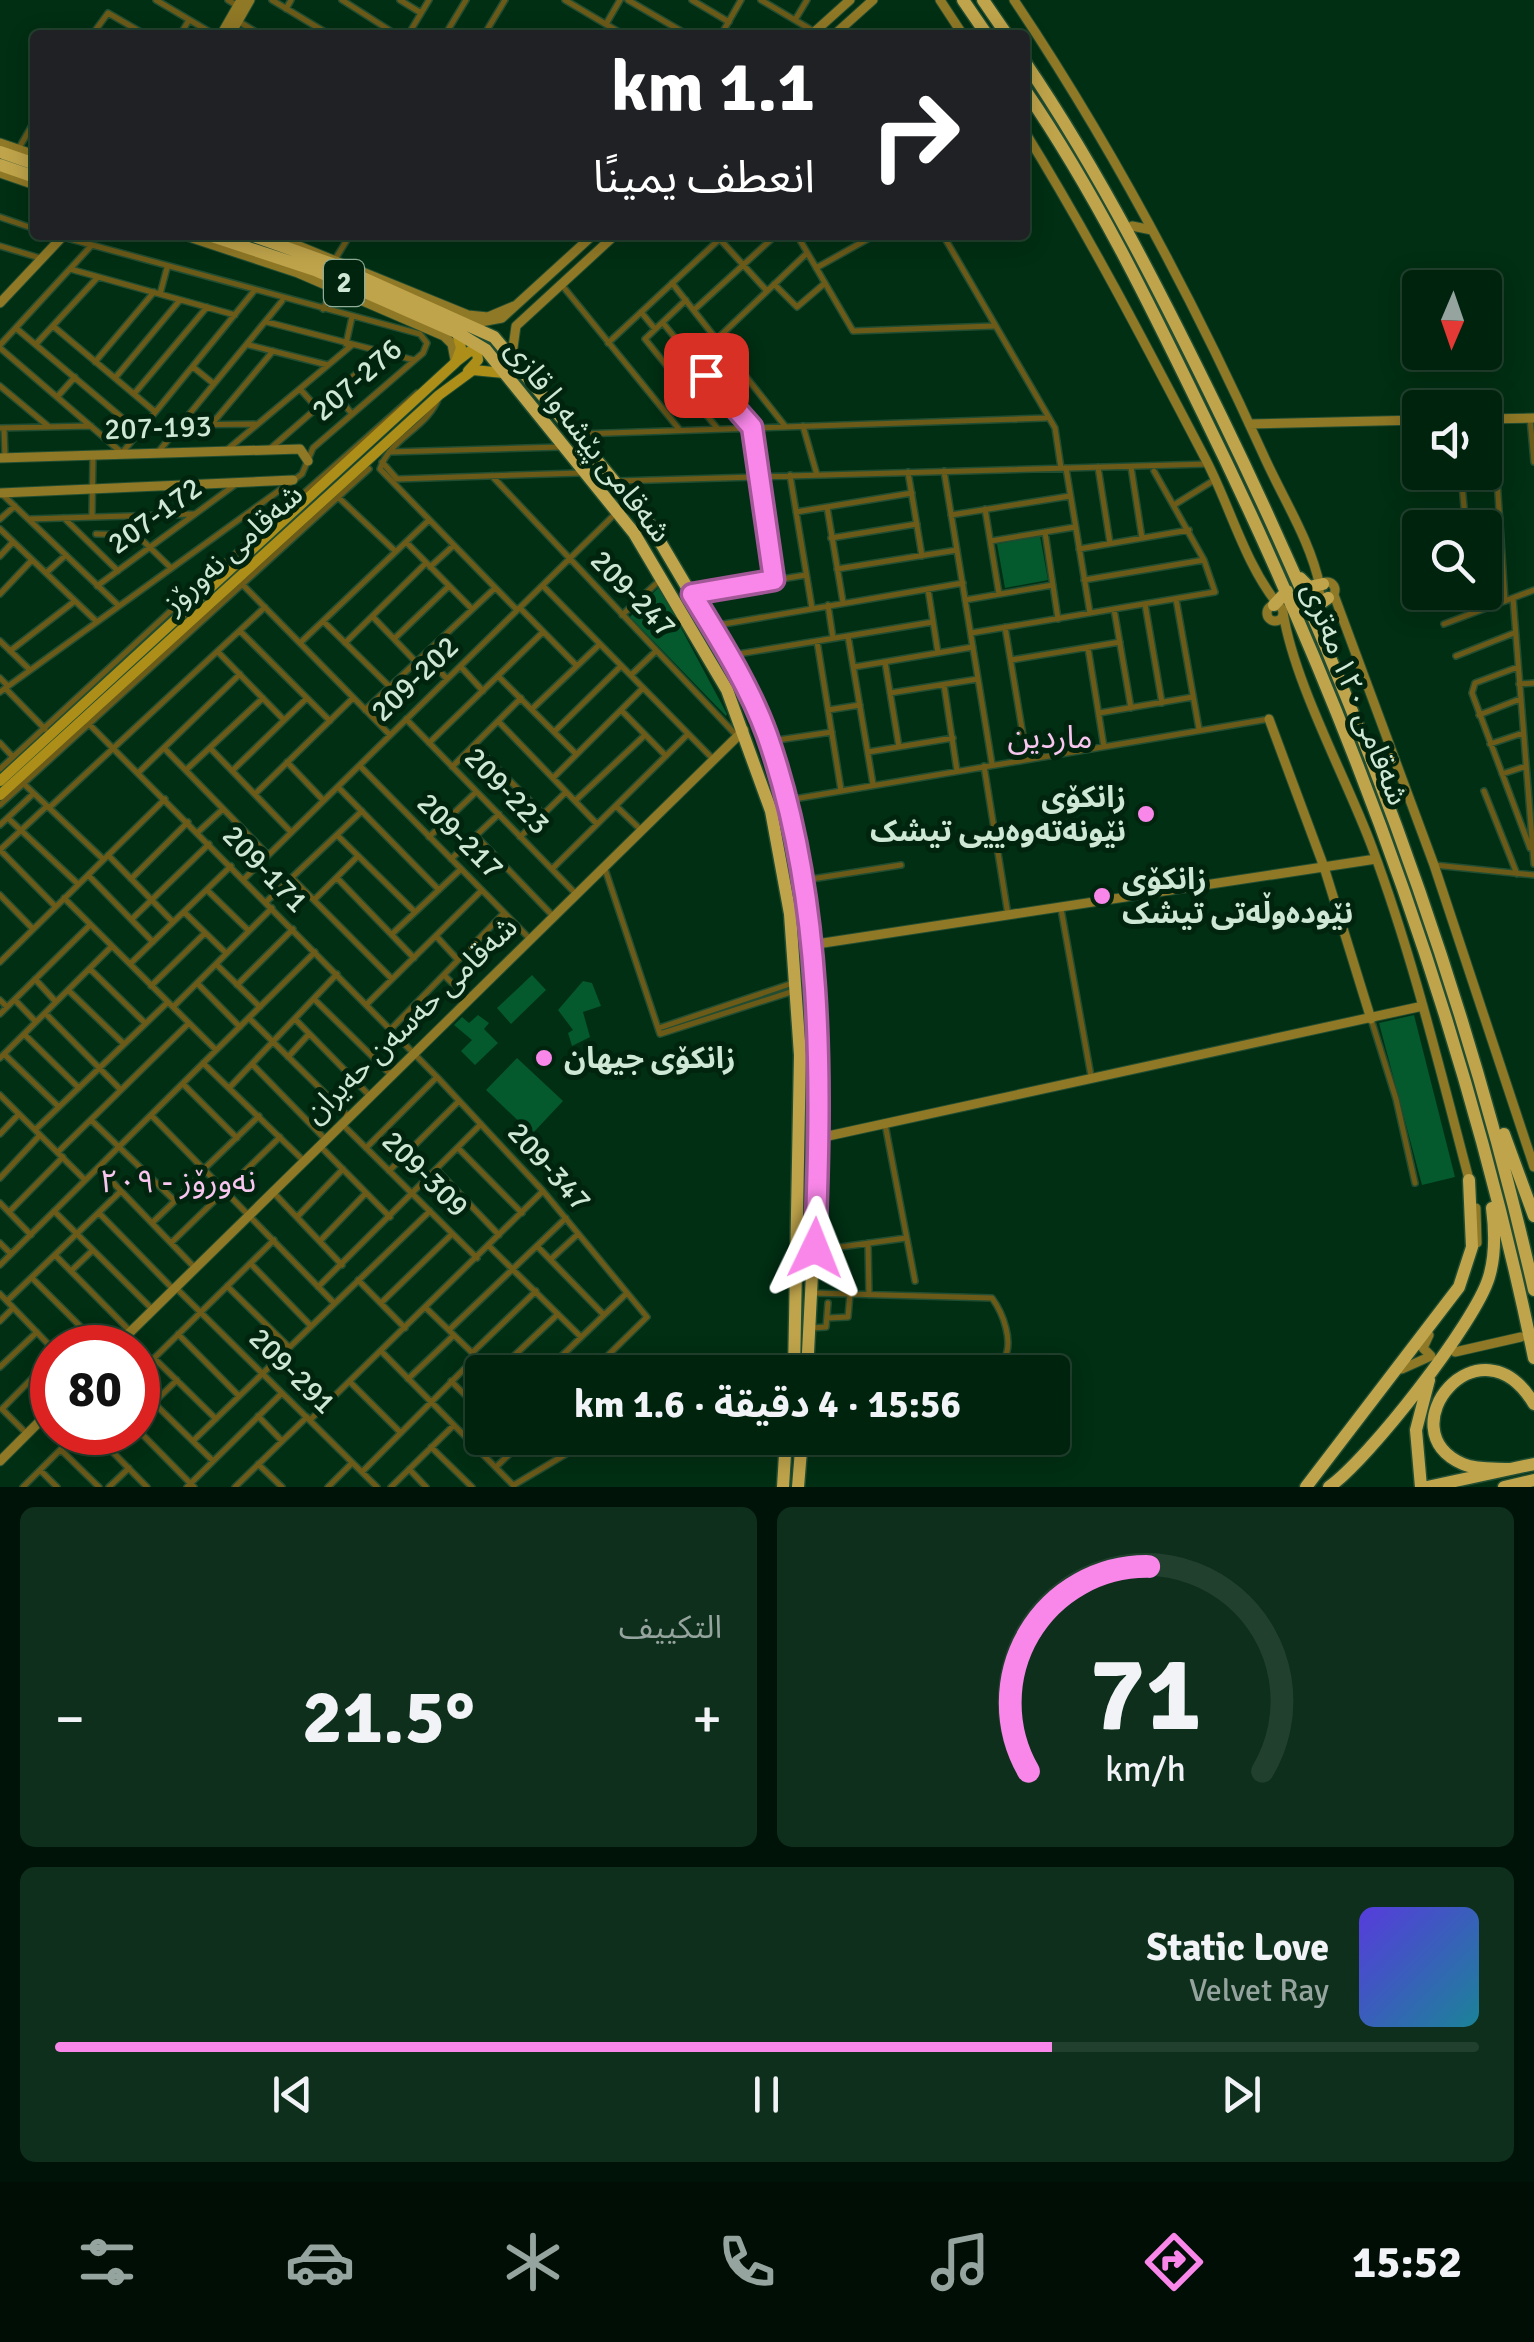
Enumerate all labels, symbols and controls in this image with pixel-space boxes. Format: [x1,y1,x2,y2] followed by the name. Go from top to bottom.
[611,44,815,130] text: 1.1 km
[850,70,980,200] icon: right
[593,150,815,205] text: انعطف يمينًا
[324,260,364,306] road number: 2
[1402,270,1502,370] north arrow
[1402,270,1502,610] map controls
[304,331,410,429] street label: 207-276
[497,332,679,550] street label: شەقامی پێشەوا قازی
[664,333,749,418] pin
[679,348,734,403] icon: arrive
[1402,390,1502,490] button: sound
[104,408,212,448] street label: 207-193
[101,469,209,563] street label: 207-172
[154,476,311,622] street label: شەقامی نەورۆز
[1402,510,1502,610] button: search
[582,542,684,646] street label: 209-247
[1294,577,1416,811] street label: شەقامی ١٢٠ مەتری
[363,628,467,730] street label: 209-202
[1007,718,1093,757] district label: ماردین
[456,739,558,843] street label: 209-223
[870,779,1126,850] place label: زانکۆی نێونەتەوەییی تیشک
[409,785,511,887] street label: 209-217
[1135,803,1157,825] marker: زانکۆی نێونەتەوەییی تیشک
[214,817,316,921] street label: 209-171
[1122,861,1353,932] place label: زانکۆی نێودەوڵەتی تیشک
[1091,885,1113,907] marker: زانکۆی نێودەوڵەتی تیشک
[297,909,525,1131] street label: شەقامی حەسەن حەیران
[564,1040,735,1077] place label: زانکۆی جیھان
[533,1047,555,1069] marker: زانکۆی جیھان
[499,1115,599,1219] street label: 209-347
[374,1123,476,1225] street label: 209-309
[100,1162,256,1201] district label: نەورۆز - ٢٠٩
[763,1196,867,1300] position arrow
[241,1320,343,1422] street label: 209-291
[30,1325,160,1455] speed limit sign: 80
[574,1381,961,1428] text: 15:56 · 4 دقيقة · 1.6 km
[619,1608,722,1647] text: التكييف
[1089,1631,1202,1759] text: 71
[302,1671,475,1764] text: 21.5°
[55,1685,85,1753] text: −
[692,1685,722,1753] text: +
[1105,1747,1186,1791] text: km/h
[1147,1924,1329,1971] text: Static Love
[1189,1971,1329,2010] text: Velvet Ray
[265,2067,320,2122] icon: previous
[739,2067,794,2122] icon: pause
[1214,2067,1269,2122] icon: next
[72,2227,142,2297] icon: filters
[285,2227,355,2297] icon: car
[498,2227,568,2297] icon: climate
[712,2227,782,2297] icon: phone
[925,2227,995,2297] icon: music
[1139,2227,1209,2297] icon: directions
[1352,2235,1462,2290] text: 15:52

